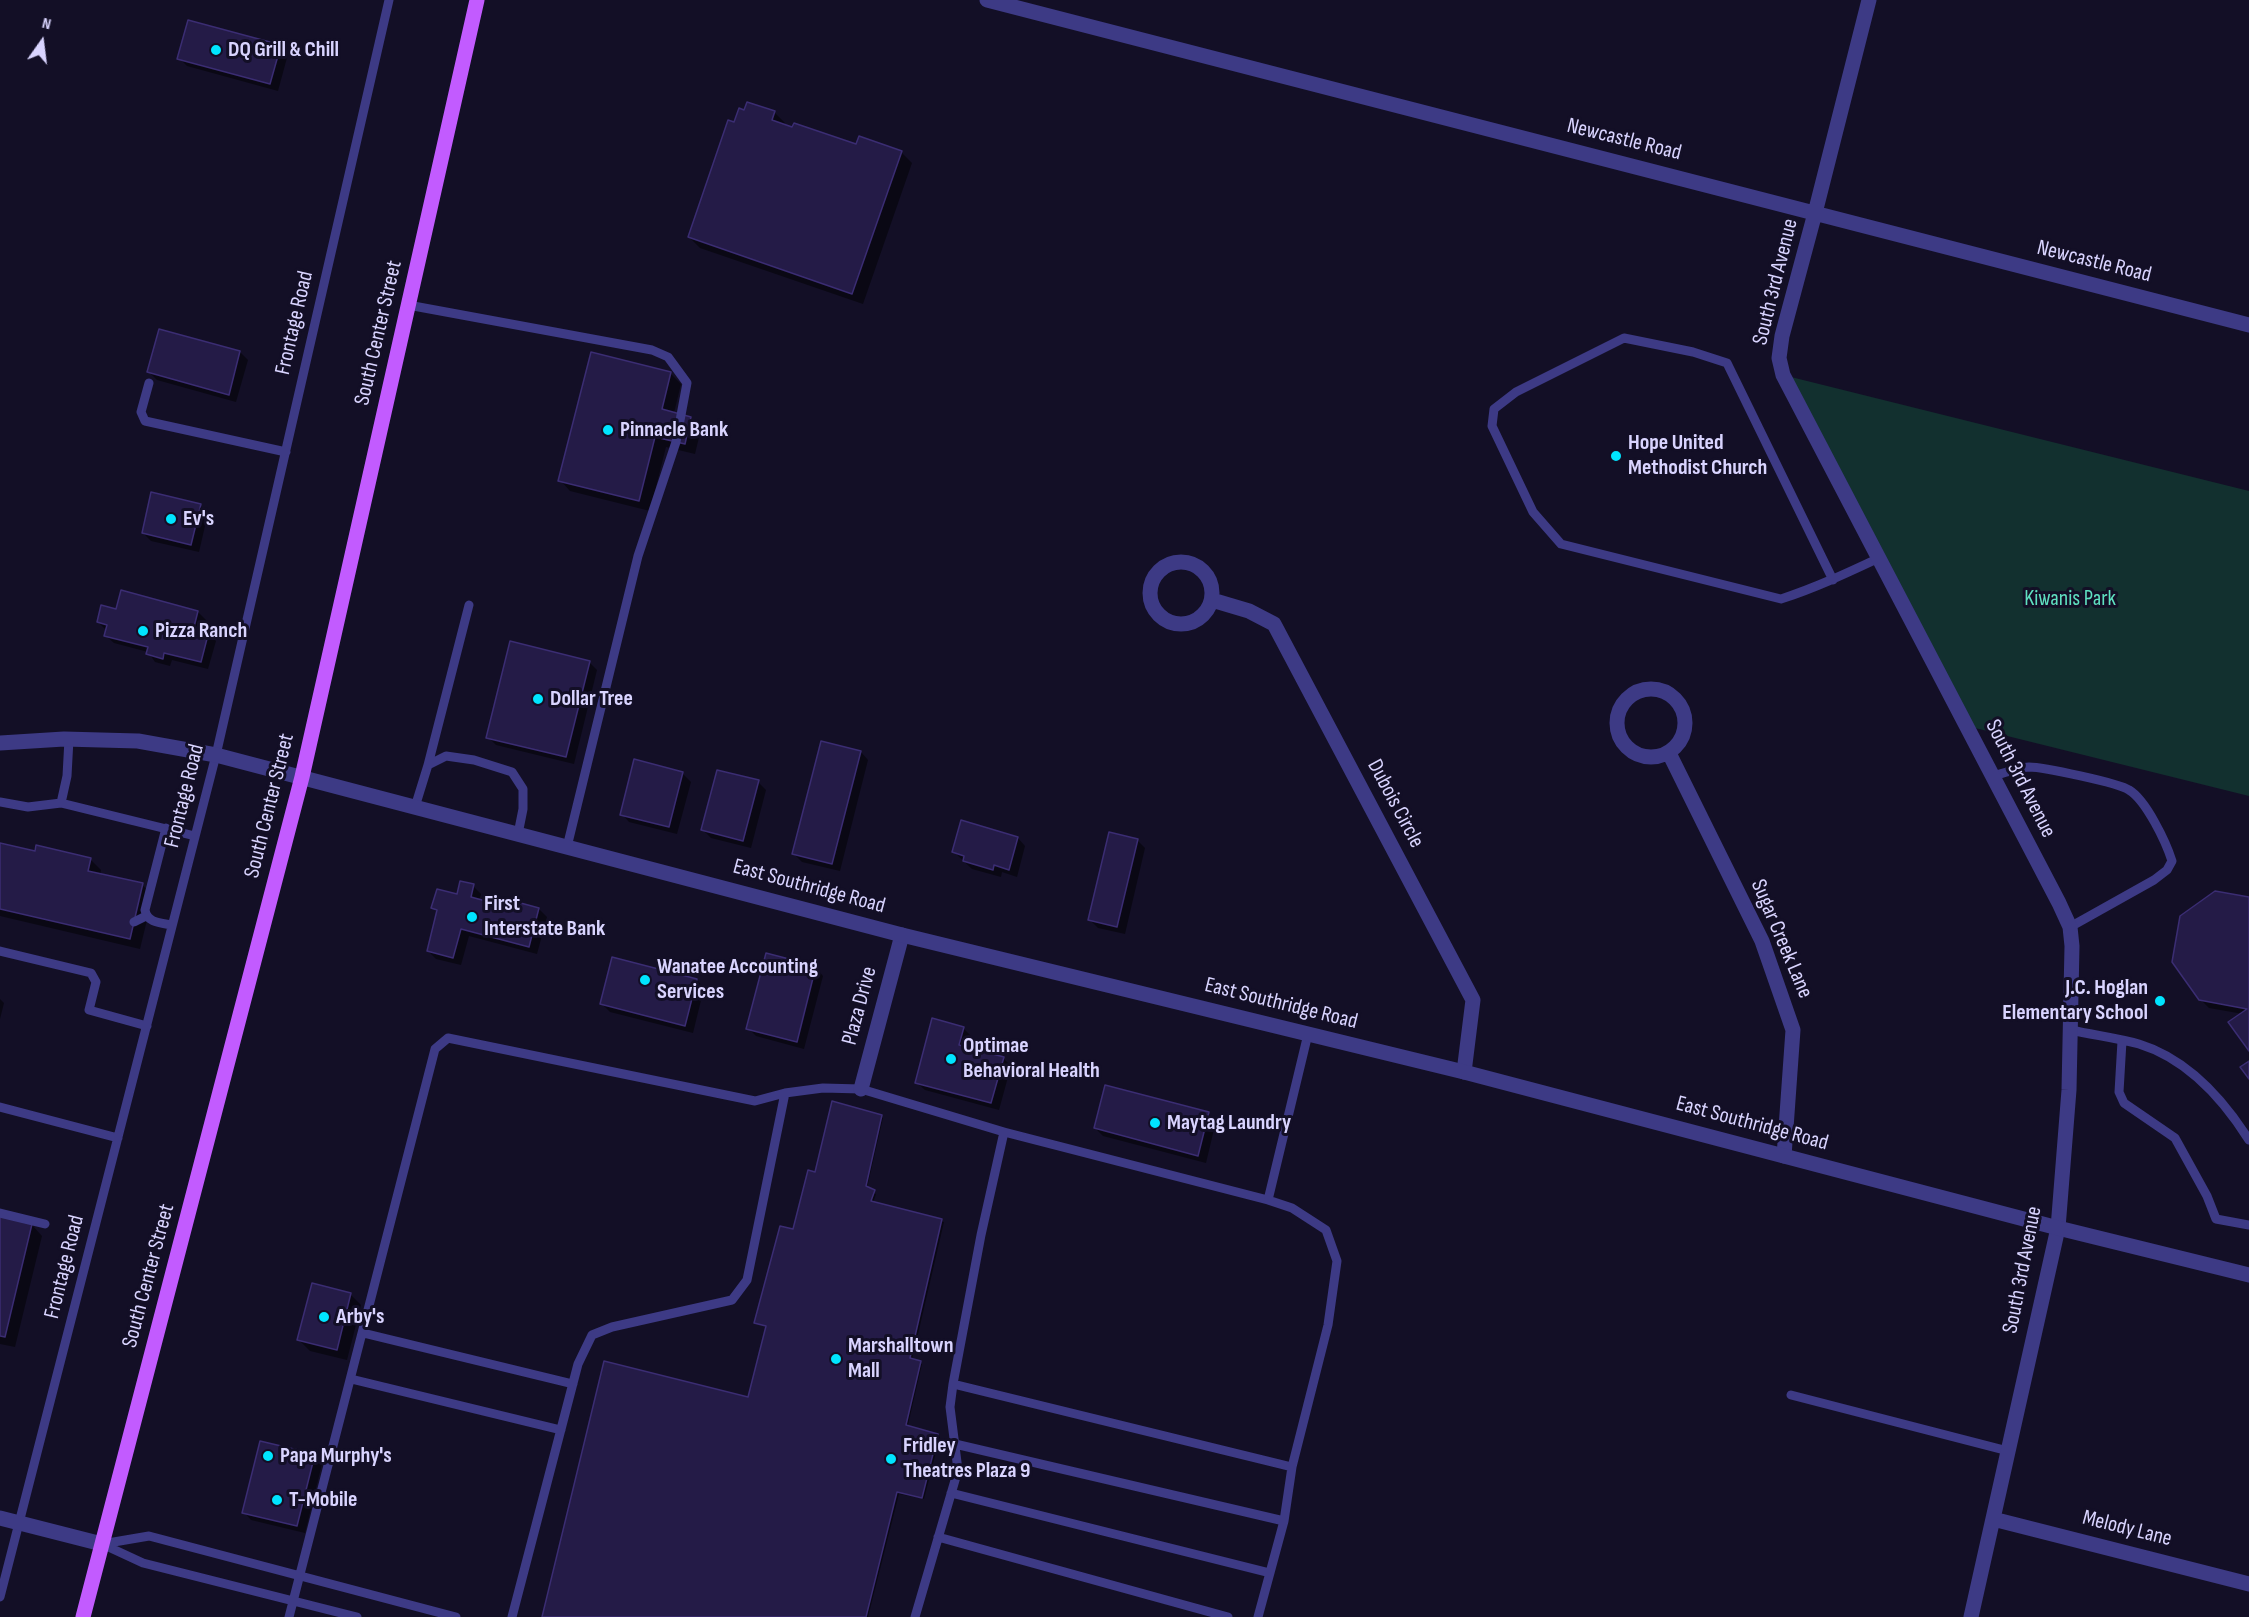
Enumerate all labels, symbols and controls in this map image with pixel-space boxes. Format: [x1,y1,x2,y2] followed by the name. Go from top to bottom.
[12,12,72,72] north arrow
[40,14,53,34] text: N
[228,37,339,63] place label: DQ Grill & Chill
[209,43,223,57] marker: DQ Grill & Chill
[1564,113,1684,167] street label: Newcastle Road
[1748,216,1804,348] street label: South 3rd Avenue
[2034,235,2154,289] street label: Newcastle Road
[350,258,408,408] street label: South Center Street
[270,269,320,377] street label: Frontage Road
[620,417,728,443] place label: Pinnacle Bank
[601,423,615,437] marker: Pinnacle Bank
[1628,430,1767,482] place label: Hope United Methodist Church
[1609,449,1623,463] marker: Hope United Methodist Church
[183,506,214,532] place label: Ev's
[164,512,178,526] marker: Ev's
[2024,586,2116,612] park label: Kiwanis Park
[155,618,247,644] place label: Pizza Ranch
[136,624,150,638] marker: Pizza Ranch
[550,686,633,712] place label: Dollar Tree
[531,692,545,706] marker: Dollar Tree
[1979,716,2061,842] street label: South 3rd Avenue
[239,731,301,881] street label: South Center Street
[159,742,211,850] street label: Frontage Road
[1361,755,1429,853] street label: Dubois Circle
[730,854,888,920] street label: East Southridge Road
[1744,876,1818,1002] street label: Sugar Creek Lane
[484,891,605,942] place label: First Interstate Bank
[465,910,479,924] marker: First Interstate Bank
[657,954,818,1005] place label: Wanatee Accounting Services
[837,964,883,1048] street label: Plaza Drive
[1202,972,1360,1036] street label: East Southridge Road
[638,973,652,987] marker: Wanatee Accounting Services
[2002,975,2148,1026] place label: J.C. Hoglan Elementary School
[2153,994,2167,1008] marker: J.C. Hoglan Elementary School
[963,1033,1100,1084] place label: Optimae Behavioral Health
[944,1052,958,1066] marker: Optimae Behavioral Health
[1673,1091,1831,1157] street label: East Southridge Road
[1167,1110,1291,1136] place label: Maytag Laundry
[1148,1116,1162,1130] marker: Maytag Laundry
[117,1201,181,1351] street label: South Center Street
[1998,1204,2048,1336] street label: South 3rd Avenue
[39,1213,91,1321] street label: Frontage Road
[336,1304,384,1330] place label: Arby's
[317,1310,331,1324] marker: Arby's
[848,1333,953,1384] place label: Marshalltown Mall
[829,1352,843,1366] marker: Marshalltown Mall
[903,1433,1030,1484] place label: Fridley Theatres Plaza 9
[280,1443,392,1469] place label: Papa Murphy's
[261,1449,275,1463] marker: Papa Murphy's
[884,1452,898,1466] marker: Fridley Theatres Plaza 9
[289,1487,357,1513] place label: T-Mobile
[270,1493,284,1507] marker: T-Mobile
[2080,1505,2174,1553] street label: Melody Lane

